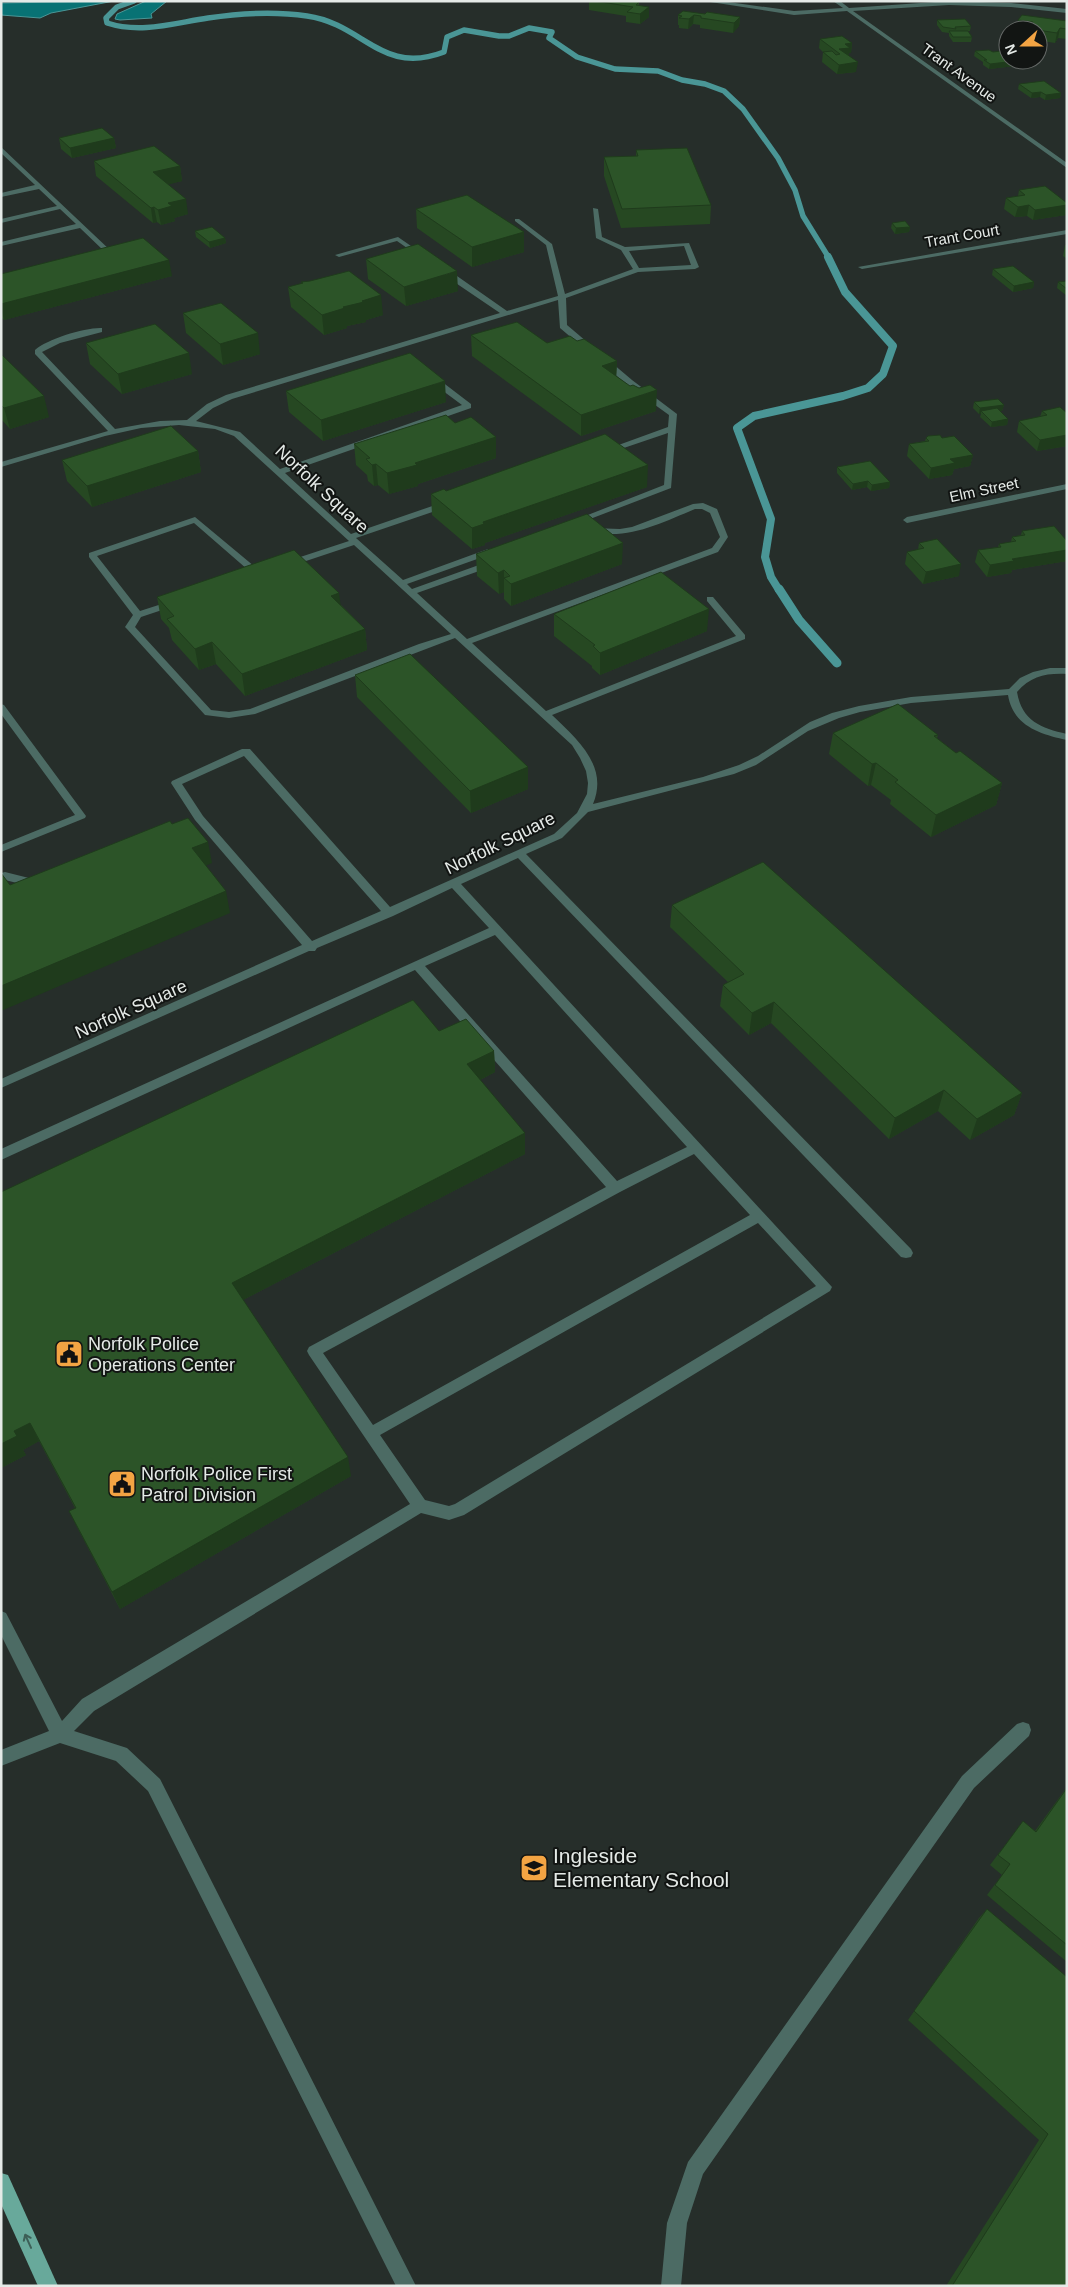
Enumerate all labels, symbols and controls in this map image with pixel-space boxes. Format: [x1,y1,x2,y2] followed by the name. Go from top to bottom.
[998,20,1048,70] north arrow
[919,40,1000,105] street label: Trant Avenue
[1002,42,1020,57] text: N
[923,220,1001,250] street label: Trant Court
[271,441,373,537] street label: Norfolk Square
[948,474,1021,505] street label: Elm Street
[442,808,558,878] street label: Norfolk Square
[72,975,190,1043] street label: Norfolk Square
[88,1334,235,1375] place label: Norfolk Police Operations Center
[54,1339,84,1369] public building icon: Norfolk Police Operations Center
[141,1464,292,1505] place label: Norfolk Police First Patrol Division
[107,1469,137,1499] public building icon: Norfolk Police First Patrol Division
[553,1844,729,1891] place label: Ingleside Elementary School
[519,1853,549,1883] school or university icon: Ingleside Elementary School
[23,2234,33,2249] one-way arrow

